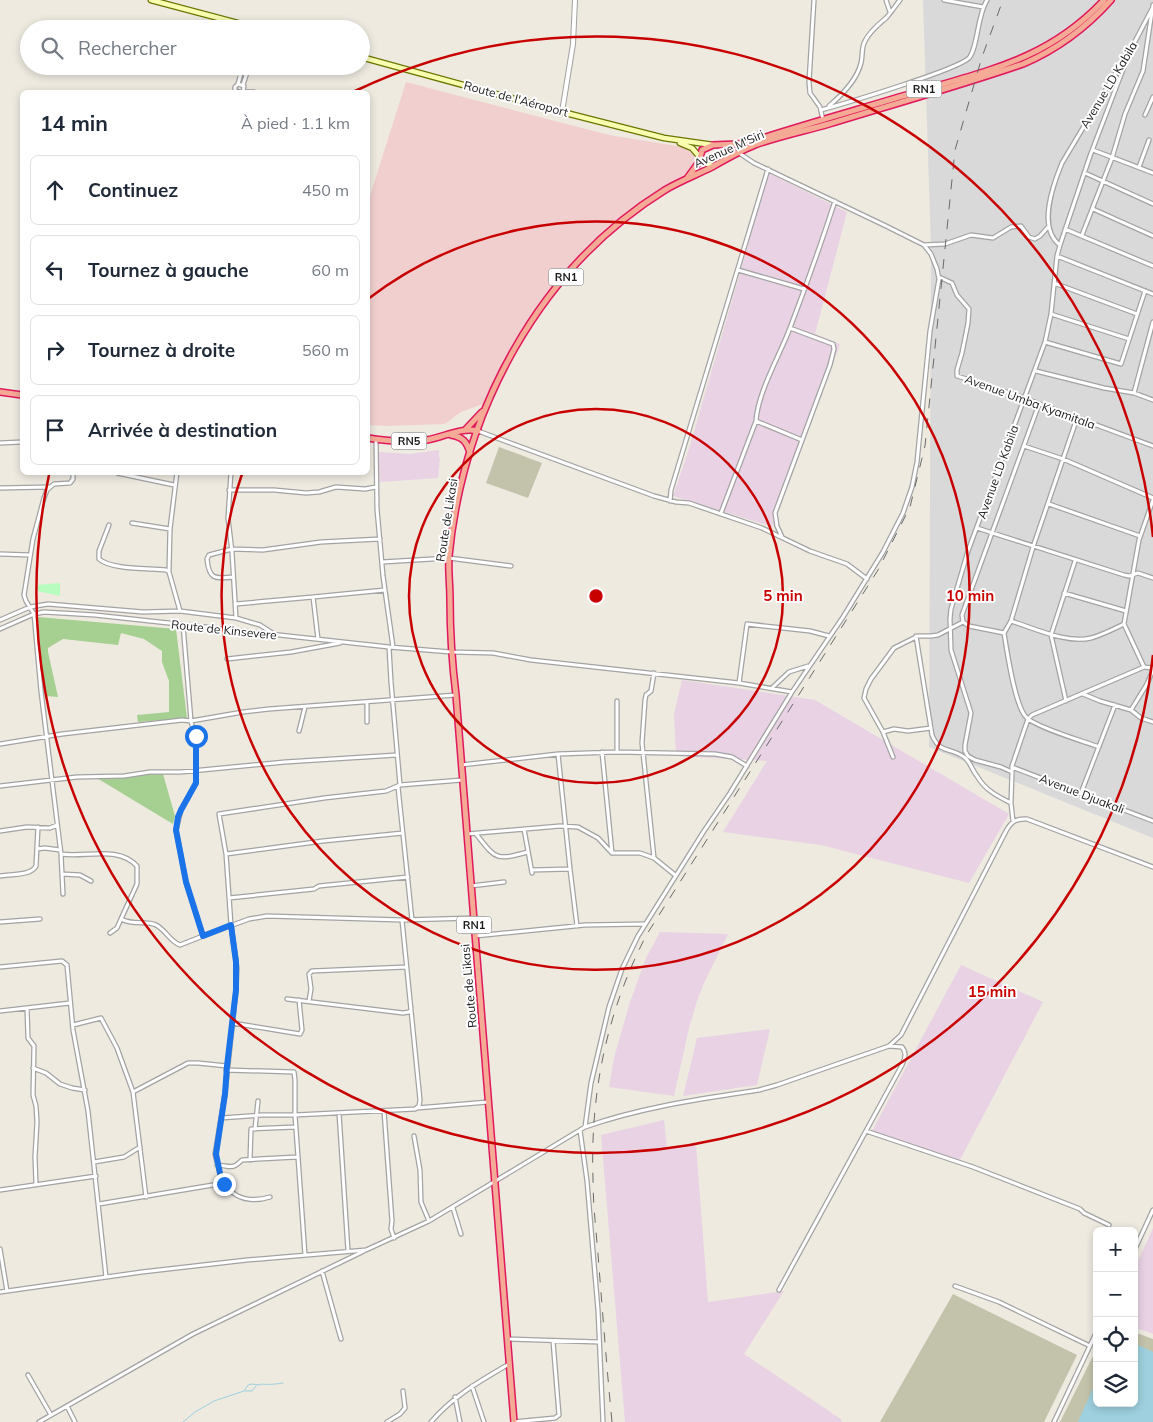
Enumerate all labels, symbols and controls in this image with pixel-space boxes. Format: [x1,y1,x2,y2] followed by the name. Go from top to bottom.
[20,20,370,75] search box
[38,34,66,62] icon: search
[78,36,177,60] text: Rechercher
[1077,39,1140,131] street label: Avenue LD Kabila
[462,77,570,120] street label: Route de l'Aéroport
[906,80,942,98] road number: RN1
[40,110,108,136] text: 14 min
[241,113,350,133] text: À pied · 1.1 km
[691,126,766,171] street label: Avenue M'Siri
[41,176,69,204] icon: ahead
[88,178,178,202] text: Continuez
[302,180,349,200] text: 450 m
[41,256,69,284] icon: left
[88,258,249,282] text: Tournez à gauche
[312,260,349,280] text: 60 m
[548,268,584,286] road number: RN1
[41,336,69,364] icon: right
[88,338,235,362] text: Tournez à droite
[302,340,349,360] text: 560 m
[963,371,1097,432] street label: Avenue Umba Kyamitala
[41,416,69,444] icon: arrive
[88,418,277,442] text: Arrivée à destination
[974,423,1021,521] street label: Avenue LD Kabila
[392,432,426,450] road number: RN5
[433,477,461,563] street label: Route de Likasi
[763,586,803,605] text: 5 min
[946,586,994,605] text: 10 min
[587,587,605,605] centre of rings
[170,616,278,643] street label: Route de Kinsevere
[185,725,208,748] route start
[1038,770,1127,817] street label: Avenue Djuakali
[456,916,492,934] road number: RN1
[457,943,480,1029] street label: Route de Likasi
[968,982,1016,1001] text: 15 min
[213,1173,236,1196] route end
[1093,1227,1138,1407] map controls
[1093,1227,1138,1272] button: +
[1093,1272,1138,1317] button: −
[1093,1317,1138,1362] button: locate
[1093,1362,1138,1407] button: layers

